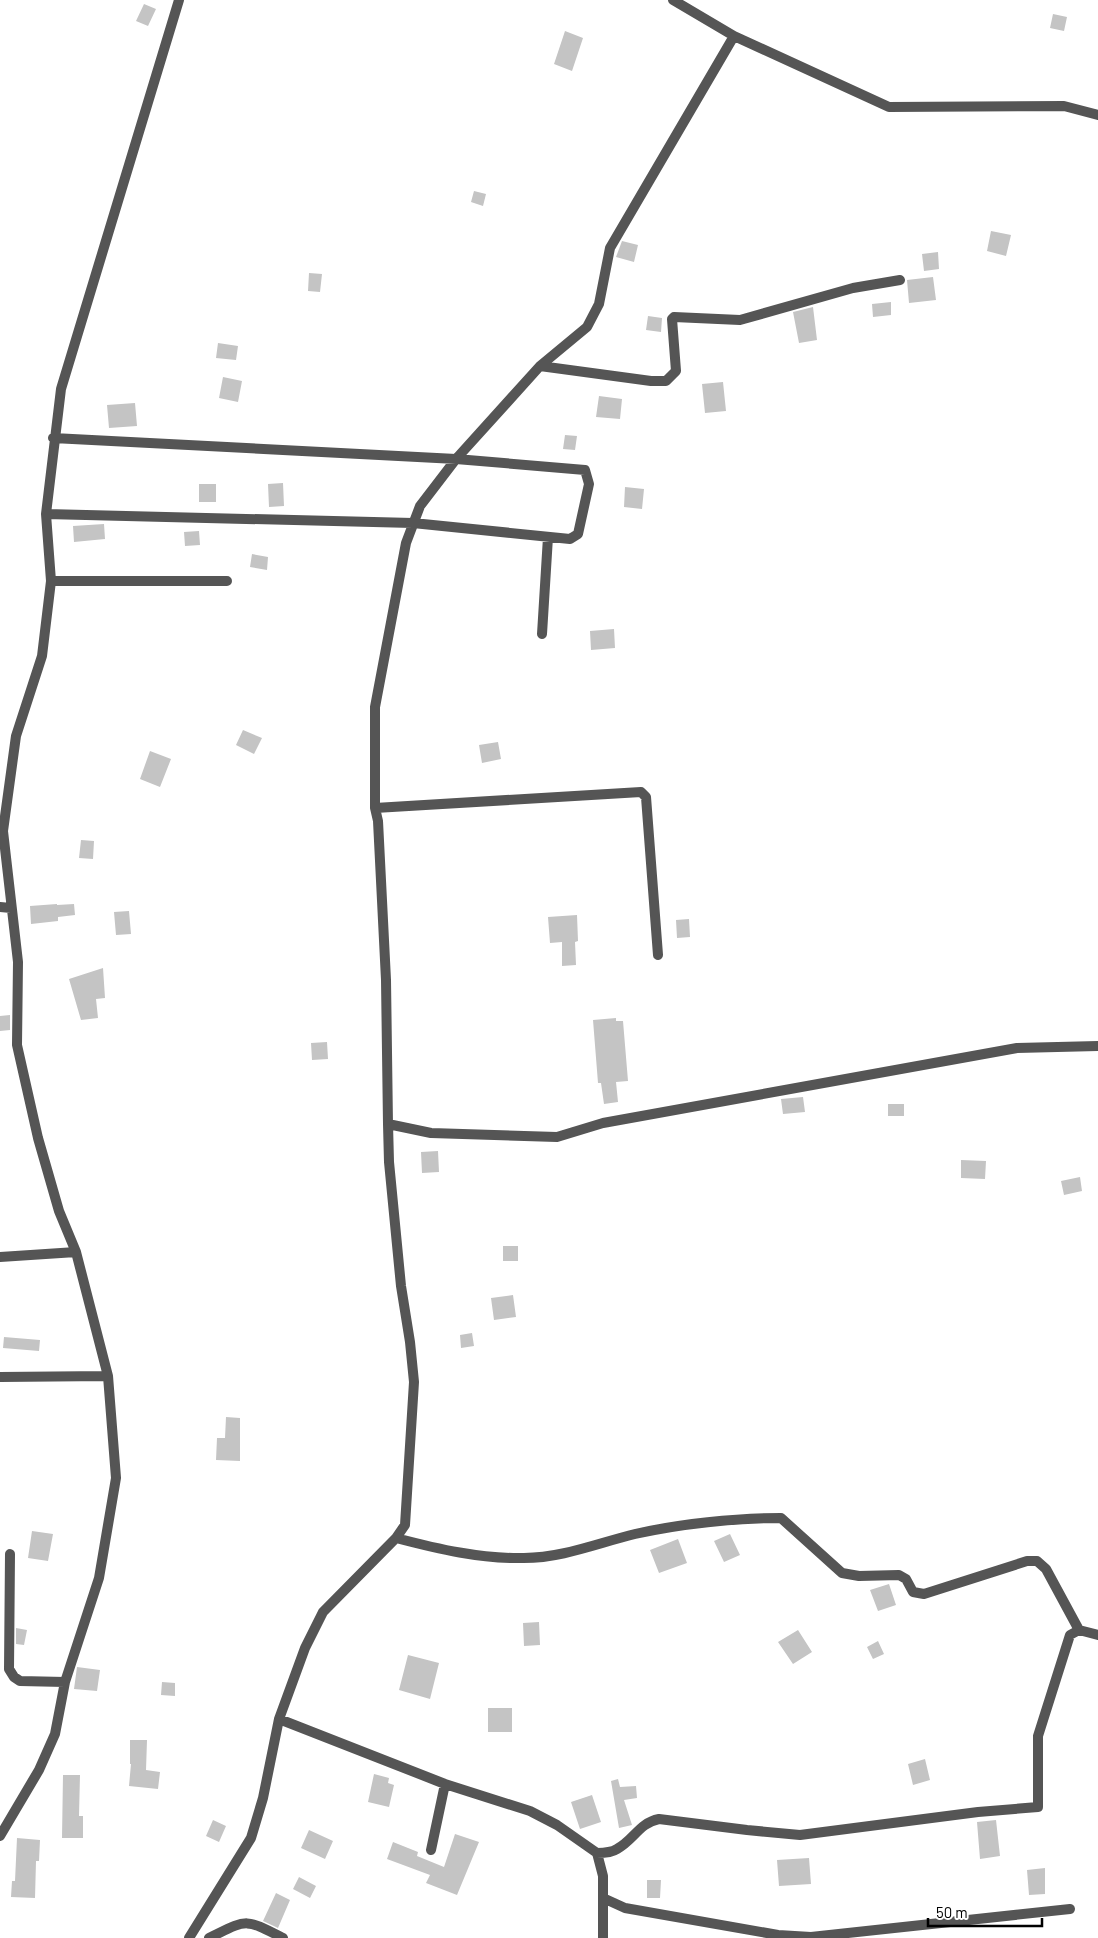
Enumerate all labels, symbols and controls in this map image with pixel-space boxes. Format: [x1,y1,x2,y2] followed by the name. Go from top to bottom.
[928,1896,1042,1928] scale bar
[936,1903,968,1921] text: 50 m

